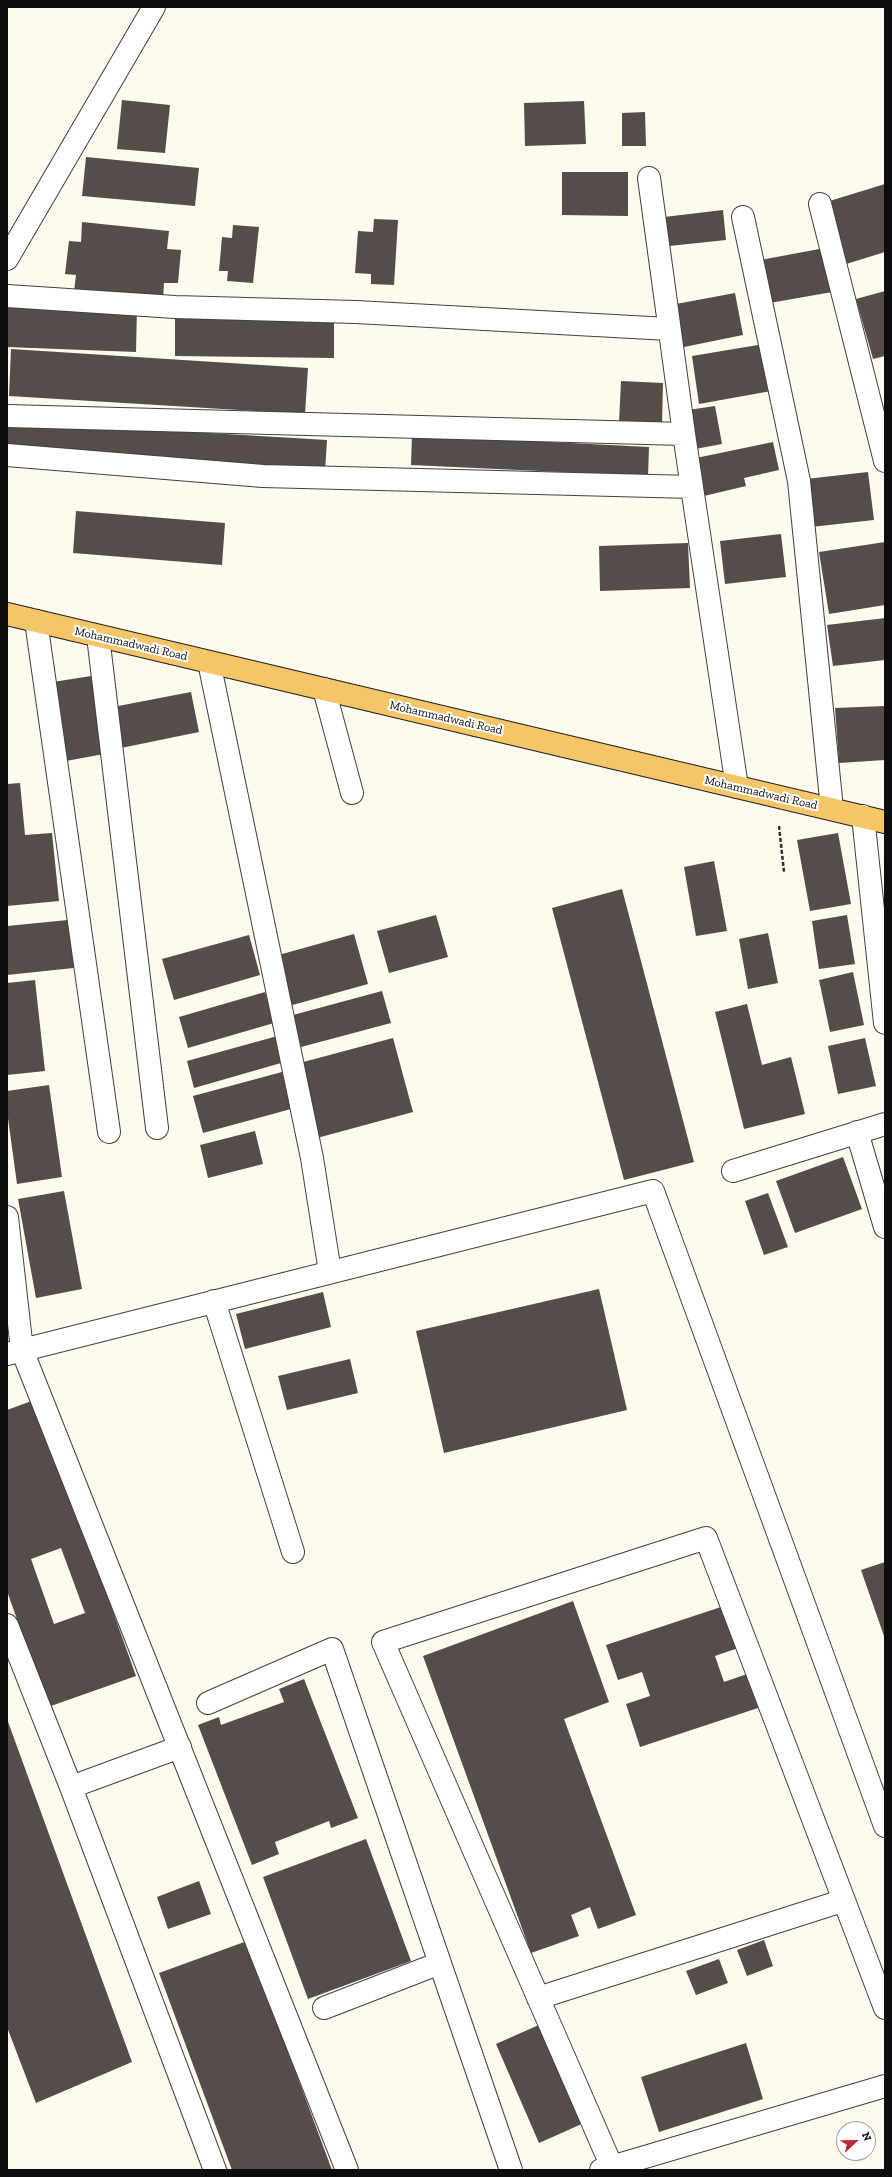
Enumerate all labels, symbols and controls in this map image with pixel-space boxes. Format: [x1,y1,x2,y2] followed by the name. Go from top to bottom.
[73,624,189,664] street label: Mohammadwadi Road
[388,698,504,738] street label: Mohammadwadi Road
[703,773,819,813] street label: Mohammadwadi Road
[836,2121,876,2161] north arrow
[859,2130,874,2143] text: N

